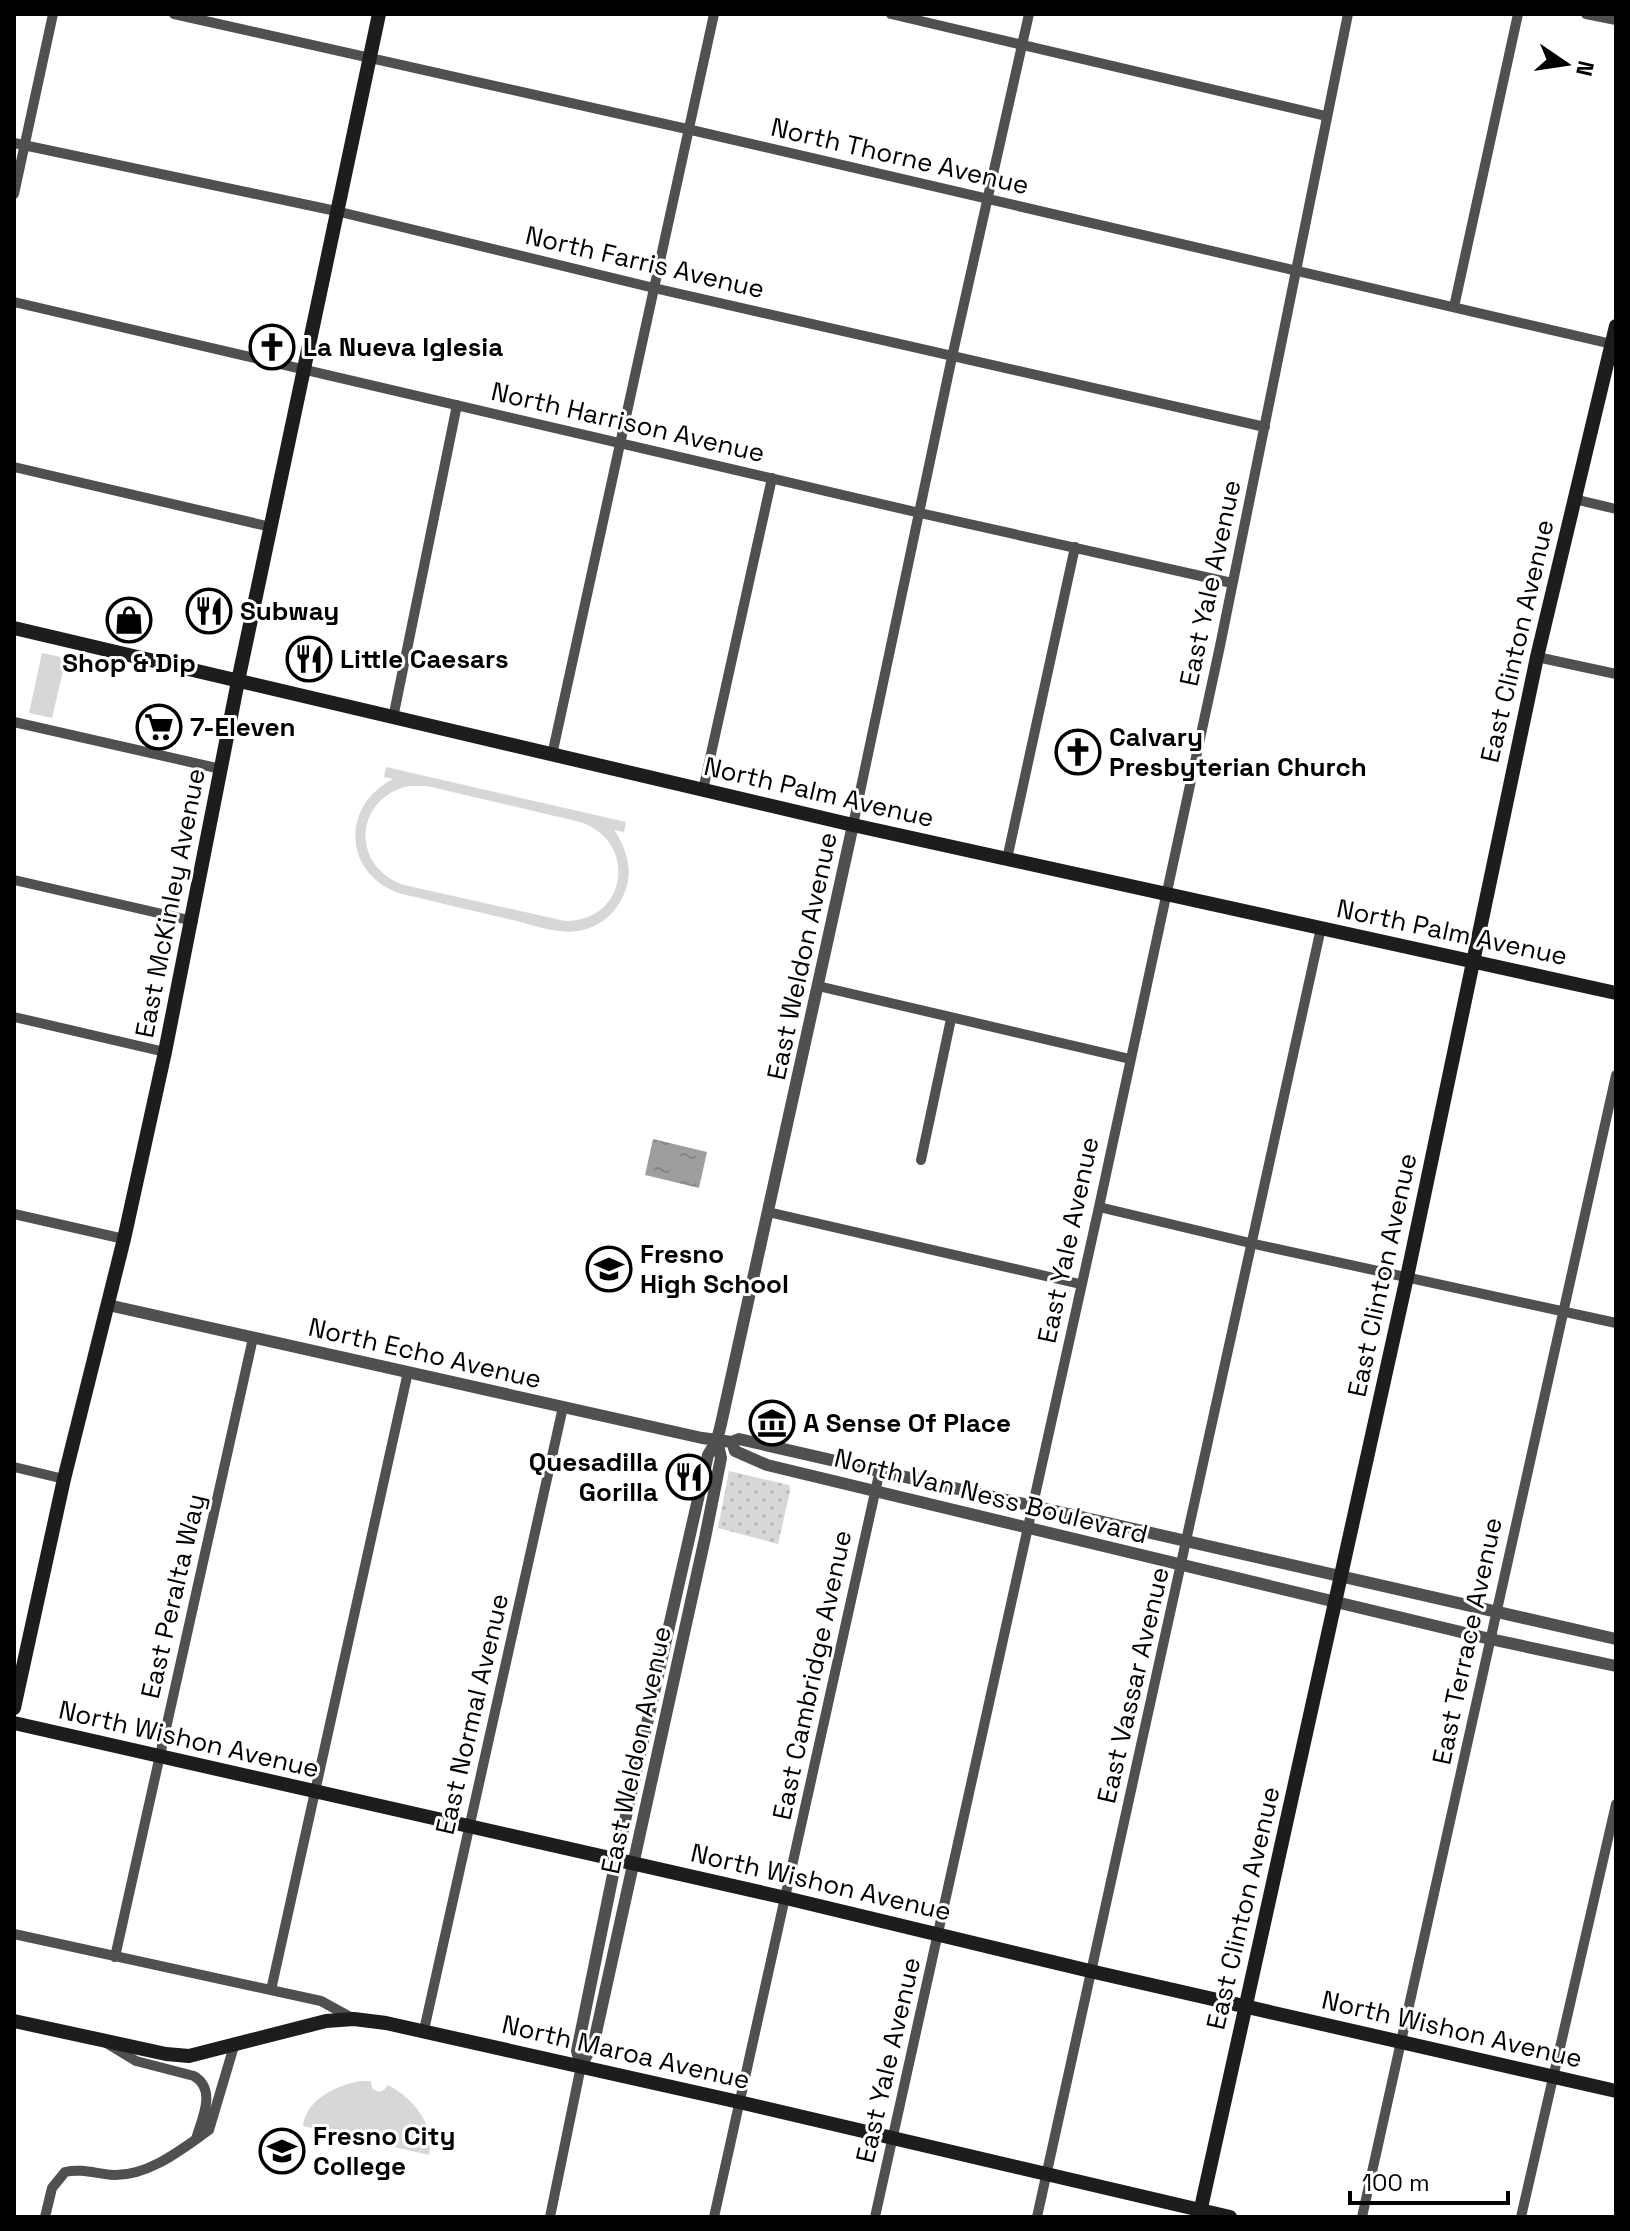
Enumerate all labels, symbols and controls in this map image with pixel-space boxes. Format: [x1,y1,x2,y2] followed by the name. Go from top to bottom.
[1526,24,1606,104] north arrow
[1570,58,1601,79] text: N
[768,110,1032,202] street label: North Thorne Avenue
[522,218,768,306] street label: North Farris Avenue
[248,323,296,371] church icon: La Nueva Iglesia
[303,330,503,364] place label: La Nueva Iglesia
[488,374,768,470] street label: North Harrison Avenue
[1172,477,1248,689] street label: East Yale Avenue
[1473,516,1561,766] street label: East Clinton Avenue
[185,587,233,635] restaurant icon: Subway
[240,594,339,628] place label: Subway
[105,596,153,644] shop icon: Shop & Dip
[285,635,333,683] restaurant icon: Little Caesars
[340,642,509,676] place label: Little Caesars
[62,646,196,680] place label: Shop & Dip
[135,703,183,751] supermarket icon: 7-Eleven
[190,710,295,744] place label: 7-Eleven
[1109,720,1367,784] place label: Calvary Presbyterian Church
[1054,728,1102,776] church icon: Calvary Presbyterian Church
[701,749,937,835] street label: North Palm Avenue
[127,765,213,1041] street label: East McKinley Avenue
[759,829,845,1083] street label: East Weldon Avenue
[1334,891,1570,973] street label: North Palm Avenue
[1030,1134,1106,1346] street label: East Yale Avenue
[1340,1150,1424,1400] street label: East Clinton Avenue
[640,1237,789,1301] place label: Fresno High School
[585,1245,633,1293] school or university icon: Fresno High School
[305,1310,545,1396] street label: North Echo Avenue
[748,1399,796,1447] museum icon: A Sense Of Place
[803,1406,1011,1440] place label: A Sense Of Place
[831,1441,1151,1551] street label: North Van Ness Boulevard
[529,1445,658,1509] place label: Quesadilla Gorilla
[665,1453,713,1501] restaurant icon: Quesadilla Gorilla
[133,1490,213,1702] street label: East Peralta Way
[1424,1514,1510,1768] street label: East Terrace Avenue
[765,1527,859,1823] street label: East Cambridge Avenue
[1089,1564,1177,1806] street label: East Vassar Avenue
[428,1590,516,1838] street label: East Normal Avenue
[593,1623,679,1877] street label: East Weldon Avenue
[55,1692,323,1786] street label: North Wishon Avenue
[1199,1783,1287,2033] street label: East Clinton Avenue
[687,1835,955,1929] street label: North Wishon Avenue
[848,1954,928,2166] street label: East Yale Avenue
[1318,1982,1586,2076] street label: North Wishon Avenue
[499,2007,753,2097] street label: North Maroa Avenue
[313,2119,455,2183] place label: Fresno City College
[258,2127,306,2175] school or university icon: Fresno City College
[1350,2155,1508,2205] scale bar
[1362,2167,1430,2198] text: 100 m

